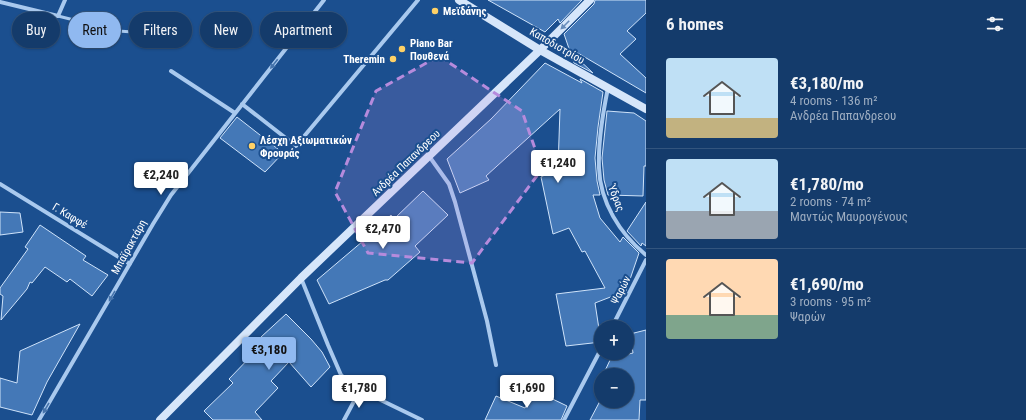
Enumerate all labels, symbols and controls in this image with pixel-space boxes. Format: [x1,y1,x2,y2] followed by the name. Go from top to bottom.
[443,5,486,18] place label: Μεϊδάνης
[430,6,440,16] marker: Μεϊδάνης
[12,12,60,48] chip: Buy
[68,12,121,48] chip: Rent
[129,12,192,48] chip: Filters
[200,12,252,48] chip: New
[260,12,347,48] chip: Apartment
[984,13,1006,35] icon: filters
[666,14,724,34] text: 6 homes
[560,20,570,30] one-way arrow
[527,25,587,67] street label: Καποδιστρίου
[410,37,453,63] place label: Piano Bar Πουθενά
[397,44,407,54] marker: Piano Bar Πουθενά
[343,53,385,66] place label: Theremin
[388,54,398,64] marker: Theremin
[270,58,278,69] one-way arrow
[790,73,864,93] text: €3,180/mo
[698,74,746,122] icon: home
[790,93,877,108] text: 4 rooms · 136 m²
[790,108,896,123] text: Ανδρέα Παπανδρεου
[369,127,443,199] street label: Ανδρέα Παπανδρεου
[260,134,352,160] place label: Λέσχη Αξιωματικών Φρουράς
[247,141,257,151] marker: Λέσχη Αξιωματικών Φρουράς
[525,150,591,184] pin: €1,240
[540,155,576,170] text: €1,240
[128,162,194,196] pin: €2,240
[143,167,179,182] text: €2,240
[790,174,864,194] text: €1,780/mo
[698,175,746,223] icon: home
[605,182,627,213] street label: Ύδρας
[790,194,871,209] text: 2 rooms · 74 m²
[50,200,90,232] street label: Γ. Καφφέ
[790,209,908,224] text: Μαντώς Μαυρογένους
[350,216,416,250] pin: €2,470
[109,217,149,277] street label: Μπαϊρακτάρη
[365,221,401,236] text: €2,470
[608,273,634,306] street label: Ψαρών
[790,274,864,294] text: €1,690/mo
[698,275,746,323] icon: home
[108,290,115,302] one-way arrow
[790,294,871,309] text: 3 rooms · 95 m²
[790,309,826,324] text: Ψαρών
[594,320,634,408] map controls
[594,320,634,360] button: +
[236,337,302,371] pin: €3,180
[251,342,287,357] text: €3,180
[594,368,634,408] button: −
[326,375,392,409] pin: €1,780
[494,375,560,409] pin: €1,690
[341,380,377,395] text: €1,780
[509,380,545,395] text: €1,690
[43,402,50,414] one-way arrow

